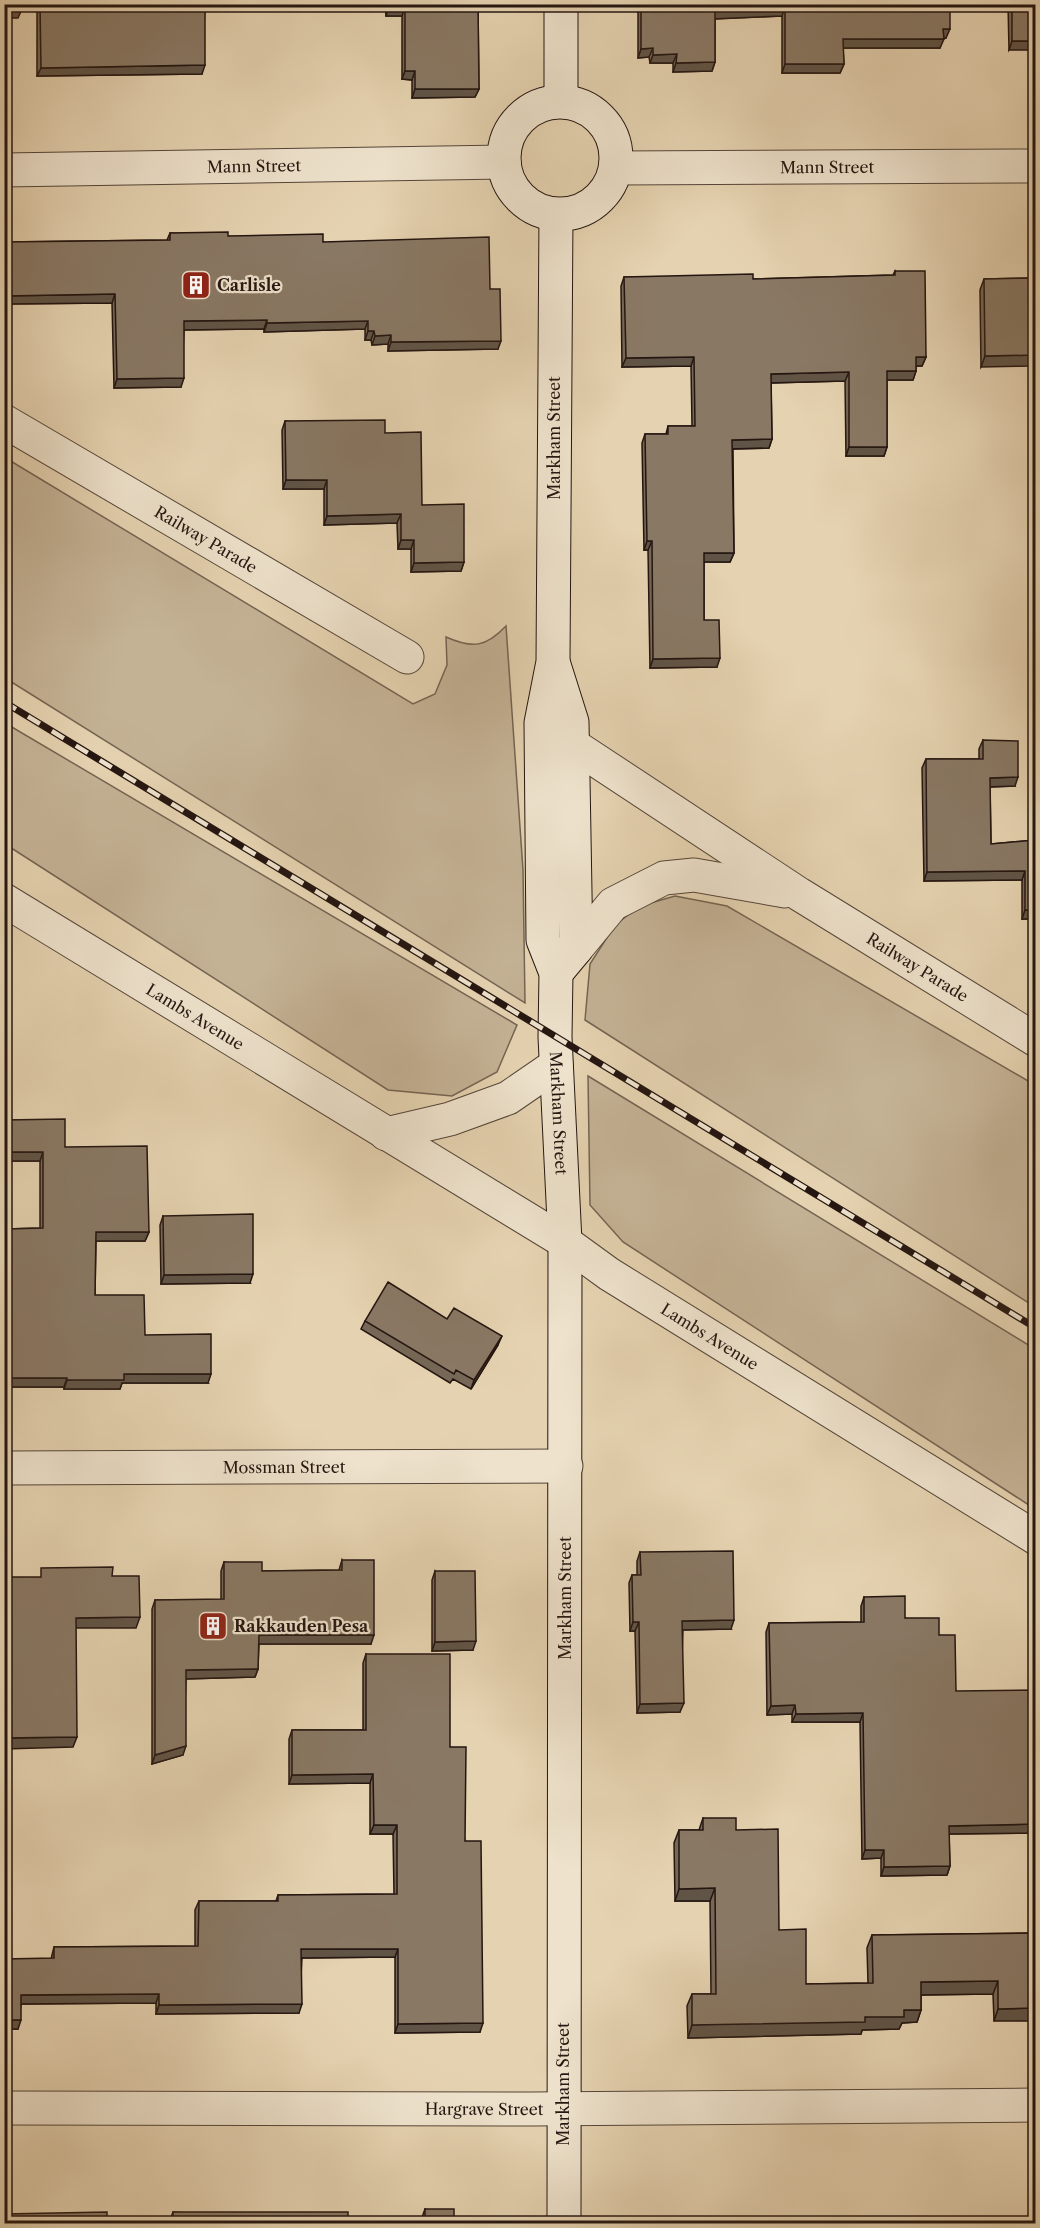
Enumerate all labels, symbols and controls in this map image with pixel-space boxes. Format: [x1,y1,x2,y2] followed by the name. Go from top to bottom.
[207,155,302,177] street label: Mann Street
[780,157,874,177] street label: Mann Street
[180,269,212,301] building icon: Carlisle
[217,275,281,295] place label: Carlisle
[544,376,564,500] street label: Markham Street
[151,501,261,577] street label: Railway Parade
[863,928,972,1006] street label: Railway Parade
[143,979,248,1054] street label: Lambs Avenue
[546,1051,572,1176] street label: Markham Street
[657,1299,762,1374] street label: Lambs Avenue
[223,1457,346,1477] street label: Mossman Street
[555,1536,575,1660] street label: Markham Street
[197,1610,229,1642] building icon: Rakkauden Pesa
[234,1616,369,1636] place label: Rakkauden Pesa
[553,2022,573,2146] street label: Markham Street
[425,2099,544,2119] street label: Hargrave Street

